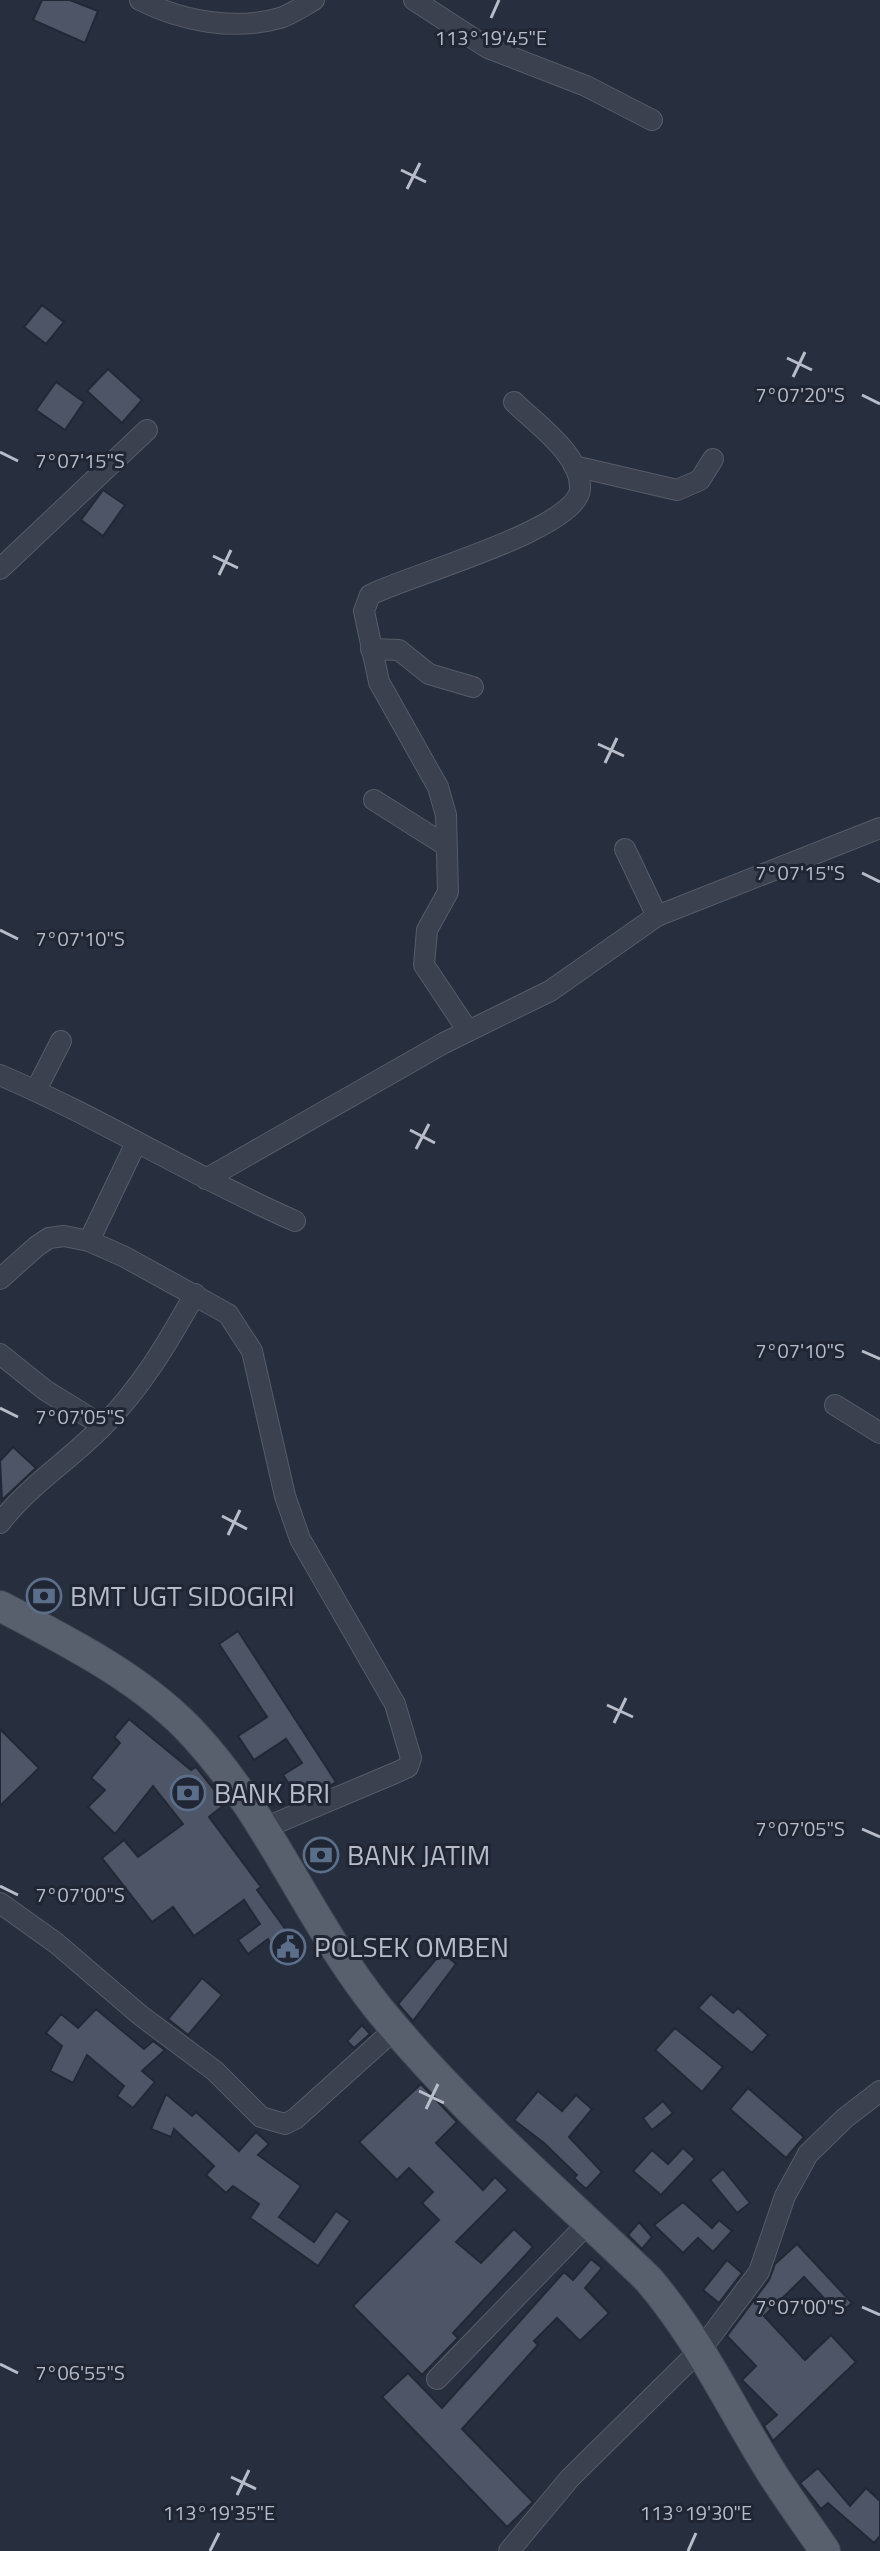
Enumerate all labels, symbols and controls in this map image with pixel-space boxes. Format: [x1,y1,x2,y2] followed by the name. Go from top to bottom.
[435,22,547,53] text: 113°19'45"E
[755,379,845,410] text: 7°07'20"S
[35,445,125,476] text: 7°07'15"S
[755,857,845,888] text: 7°07'15"S
[35,923,125,954] text: 7°07'10"S
[755,1335,845,1366] text: 7°07'10"S
[35,1401,125,1432] text: 7°07'05"S
[70,1574,295,1617] place label: BMT UGT SIDOGIRI
[25,1577,63,1615] bank icon: BMT UGT SIDOGIRI
[214,1771,330,1814] place label: BANK BRI
[169,1774,207,1812] bank icon: BANK BRI
[755,1813,845,1844] text: 7°07'05"S
[347,1833,490,1876] place label: BANK JATIM
[302,1836,340,1874] bank icon: BANK JATIM
[35,1879,125,1910] text: 7°07'00"S
[314,1925,509,1968] place label: POLSEK OMBEN
[269,1928,307,1966] public building icon: POLSEK OMBEN
[755,2291,845,2322] text: 7°07'00"S
[35,2357,125,2388] text: 7°06'55"S
[163,2497,275,2528] text: 113°19'35"E
[640,2497,752,2528] text: 113°19'30"E

